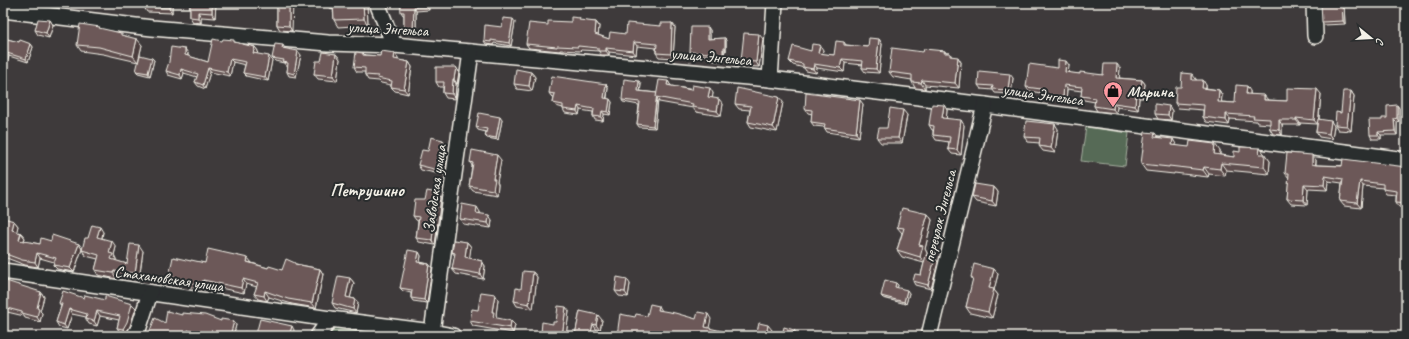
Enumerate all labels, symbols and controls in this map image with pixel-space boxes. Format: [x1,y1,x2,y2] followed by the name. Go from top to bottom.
[346,17,430,41] street label: улица Энгельса
[1351,18,1391,58] north arrow
[1373,36,1388,47] text: С
[669,43,753,71] street label: улица Энгельса
[1001,79,1086,111] street label: улица Энгельса
[1102,80,1124,108] shop icon: Марина
[1127,82,1176,102] place label: Марина
[419,143,451,234] street label: Заводская улица
[919,167,961,264] street label: переулок Энгельса
[330,179,405,201] district label: Петрушино
[113,261,226,297] street label: Стахановская улица

